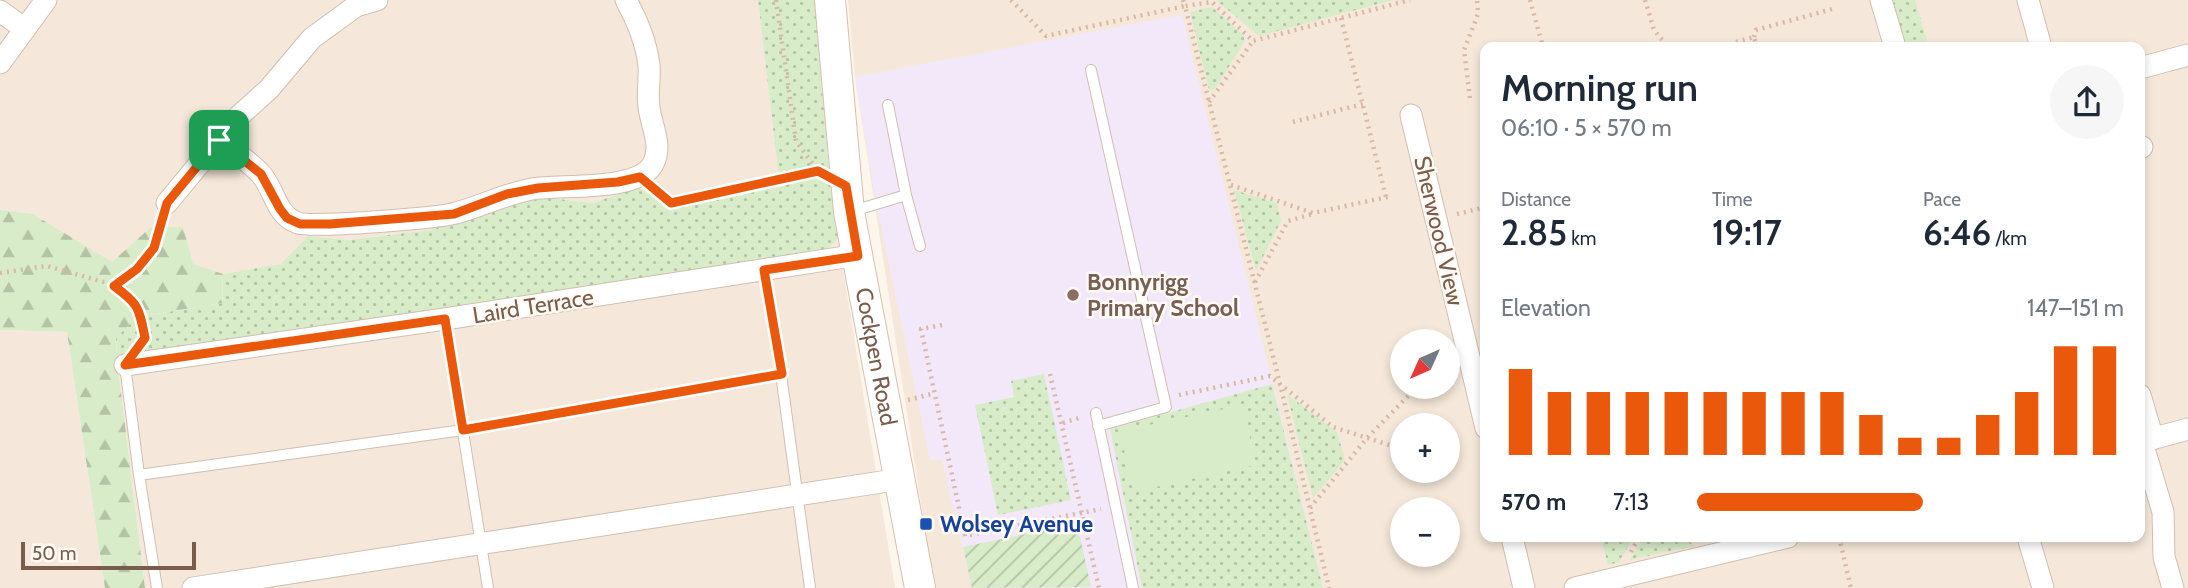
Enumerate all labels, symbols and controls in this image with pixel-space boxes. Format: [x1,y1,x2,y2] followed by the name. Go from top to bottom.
[1501,64,1698,111] text: Morning run
[2050,65,2124,139] button: share
[189,110,249,170] pin
[1501,114,1672,142] text: 06:10 · 5 × 570 m
[200,121,238,159] icon: arrive
[1408,153,1470,309] street label: Sherwood View
[1501,188,1571,211] text: Distance
[1712,188,1752,211] text: Time
[1923,188,1961,211] text: Pace
[1501,211,1567,254] text: 2.85
[1712,211,1782,254] text: 19:17
[1923,211,1991,254] text: 6:46
[1567,227,1597,250] text: km
[1991,227,2027,250] text: /km
[1087,268,1239,322] place label: Bonnyrigg Primary School
[471,283,596,329] street label: Laird Terrace
[850,285,903,428] street label: Cockpen Road
[1065,287,1081,303] marker: Bonnyrigg Primary School
[1501,294,1591,322] text: Elevation
[2027,294,2124,322] text: 147–151 m
[1390,329,1460,399] north arrow
[1390,329,1460,567] map controls
[1390,413,1460,483] button: +
[1501,488,1566,516] text: 570 m
[1613,488,1649,516] text: 7:13
[1390,497,1460,567] button: −
[940,510,1093,538] place label: Wolsey Avenue
[918,516,934,532] marker: Wolsey Avenue
[21,539,196,571] scale bar
[32,542,76,565] text: 50 m

